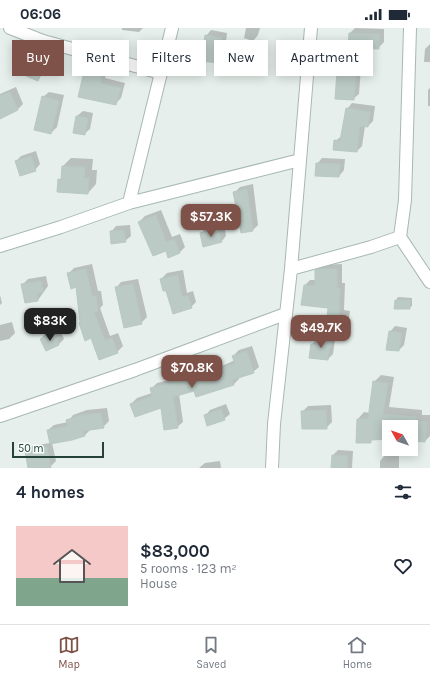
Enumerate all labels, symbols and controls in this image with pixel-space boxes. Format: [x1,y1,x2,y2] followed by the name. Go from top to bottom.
[20,5,61,23] text: 06:06
[12,40,64,76] chip: Buy
[72,40,129,76] chip: Rent
[137,40,206,76] chip: Filters
[214,40,268,76] chip: New
[276,40,373,76] chip: Apartment
[178,204,244,238] pin: $57.3K
[190,209,232,224] text: $57.3K
[26,308,74,342] pin: $83K
[33,313,67,328] text: $83K
[288,315,354,349] pin: $49.7K
[300,320,342,335] text: $49.7K
[159,355,225,389] pin: $70.8K
[170,360,214,375] text: $70.8K
[382,420,418,456] north arrow
[382,420,418,456] map controls
[12,440,104,459] scale bar
[18,442,44,455] text: 50 m
[392,481,414,503] icon: filters
[16,482,85,502] text: 4 homes
[140,541,210,561] text: $83,000
[48,542,96,590] icon: home
[392,555,414,577] icon: heart
[140,561,237,576] text: 5 rooms · 123 m²
[140,576,177,591] text: House
[58,634,80,671] tab: Map
[196,634,227,671] tab: Saved
[343,634,372,671] tab: Home

